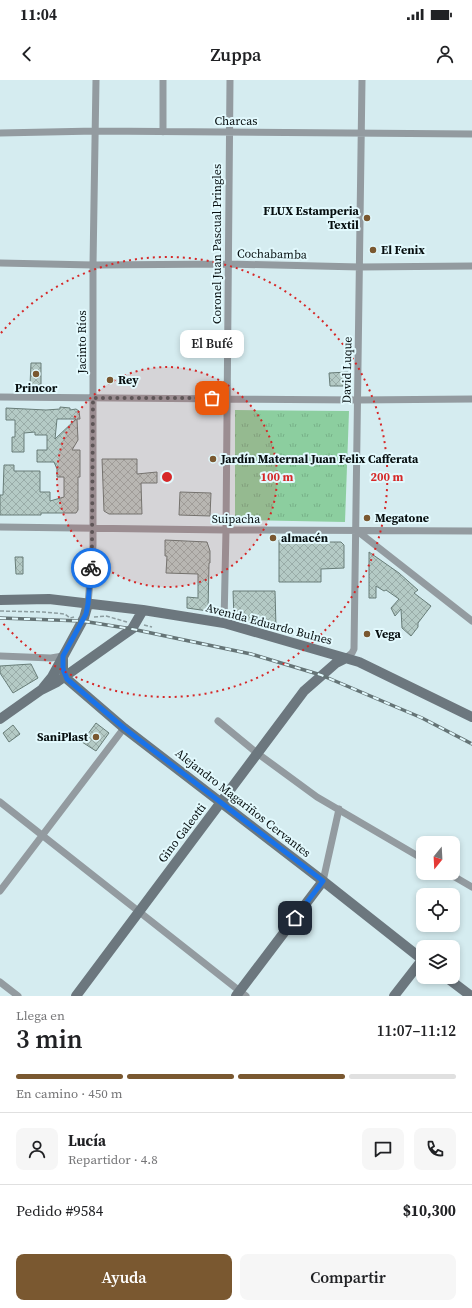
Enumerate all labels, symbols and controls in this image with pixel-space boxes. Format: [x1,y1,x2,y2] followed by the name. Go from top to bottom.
[20,4,57,25] text: 11:04
[211,42,261,67] text: Zuppa
[16,43,38,65] icon: back
[434,43,456,65] icon: person
[215,113,257,129] street label: Charcas
[209,164,225,324] street label: Coronel Juan Pascual Pringles
[263,203,360,233] place label: FLUX Estamperia Textil
[362,213,372,223] marker: FLUX Estamperia Textil
[381,242,425,258] place label: El Fenix
[237,245,308,263] street label: Cochabamba
[368,245,378,255] marker: El Fenix
[74,310,90,375] street label: Jacinto Ríos
[180,330,244,358] callout: El Bufé
[191,335,233,352] text: El Bufé
[338,336,356,404] street label: David Luque
[31,369,41,379] marker: Princor
[118,372,139,388] place label: Rey
[105,375,115,385] marker: Rey
[15,380,58,396] place label: Princor
[195,381,229,415] pin
[201,387,223,409] icon: bag
[220,451,419,467] place label: Jardín Maternal Juan Felix Cafferata
[208,454,218,464] marker: Jardín Maternal Juan Felix Cafferata
[261,469,294,485] text: 100 m
[371,469,404,485] text: 200 m
[160,470,174,484] centre of rings
[375,510,429,526] place label: Megatone
[212,511,261,527] street label: Suipacha
[362,513,372,523] marker: Megatone
[281,530,329,546] place label: almacén
[268,533,278,543] marker: almacén
[71,548,111,588] courier
[80,557,102,579] icon: bike
[204,599,334,649] street label: Avenida Eduardo Bulnes
[375,626,401,642] place label: Vega
[362,629,372,639] marker: Vega
[37,729,89,745] place label: SaniPlast
[91,732,101,742] marker: SaniPlast
[172,745,314,861] street label: Alejandro Magariños Cervantes
[154,800,210,866] street label: Gino Galeotti
[416,836,460,880] north arrow
[416,836,460,984] map controls
[416,888,460,932] button: locate
[278,901,312,935] pin
[284,907,306,929] icon: home
[416,940,460,984] button: layers
[16,1007,65,1024] text: Llega en
[377,1020,456,1041] text: 11:07–11:12
[16,1021,83,1057] text: 3 min
[16,1085,122,1102] text: En camino · 450 m
[16,1128,58,1170] button: person
[362,1128,404,1170] button: chat
[414,1128,456,1170] button: phone
[68,1130,106,1151] text: Lucía
[68,1151,158,1168] text: Repartidor · 4.8
[16,1200,103,1221] text: Pedido #9584
[403,1200,456,1221] text: $10,300
[16,1254,232,1300] button: Ayuda
[240,1254,456,1300] button: Compartir

